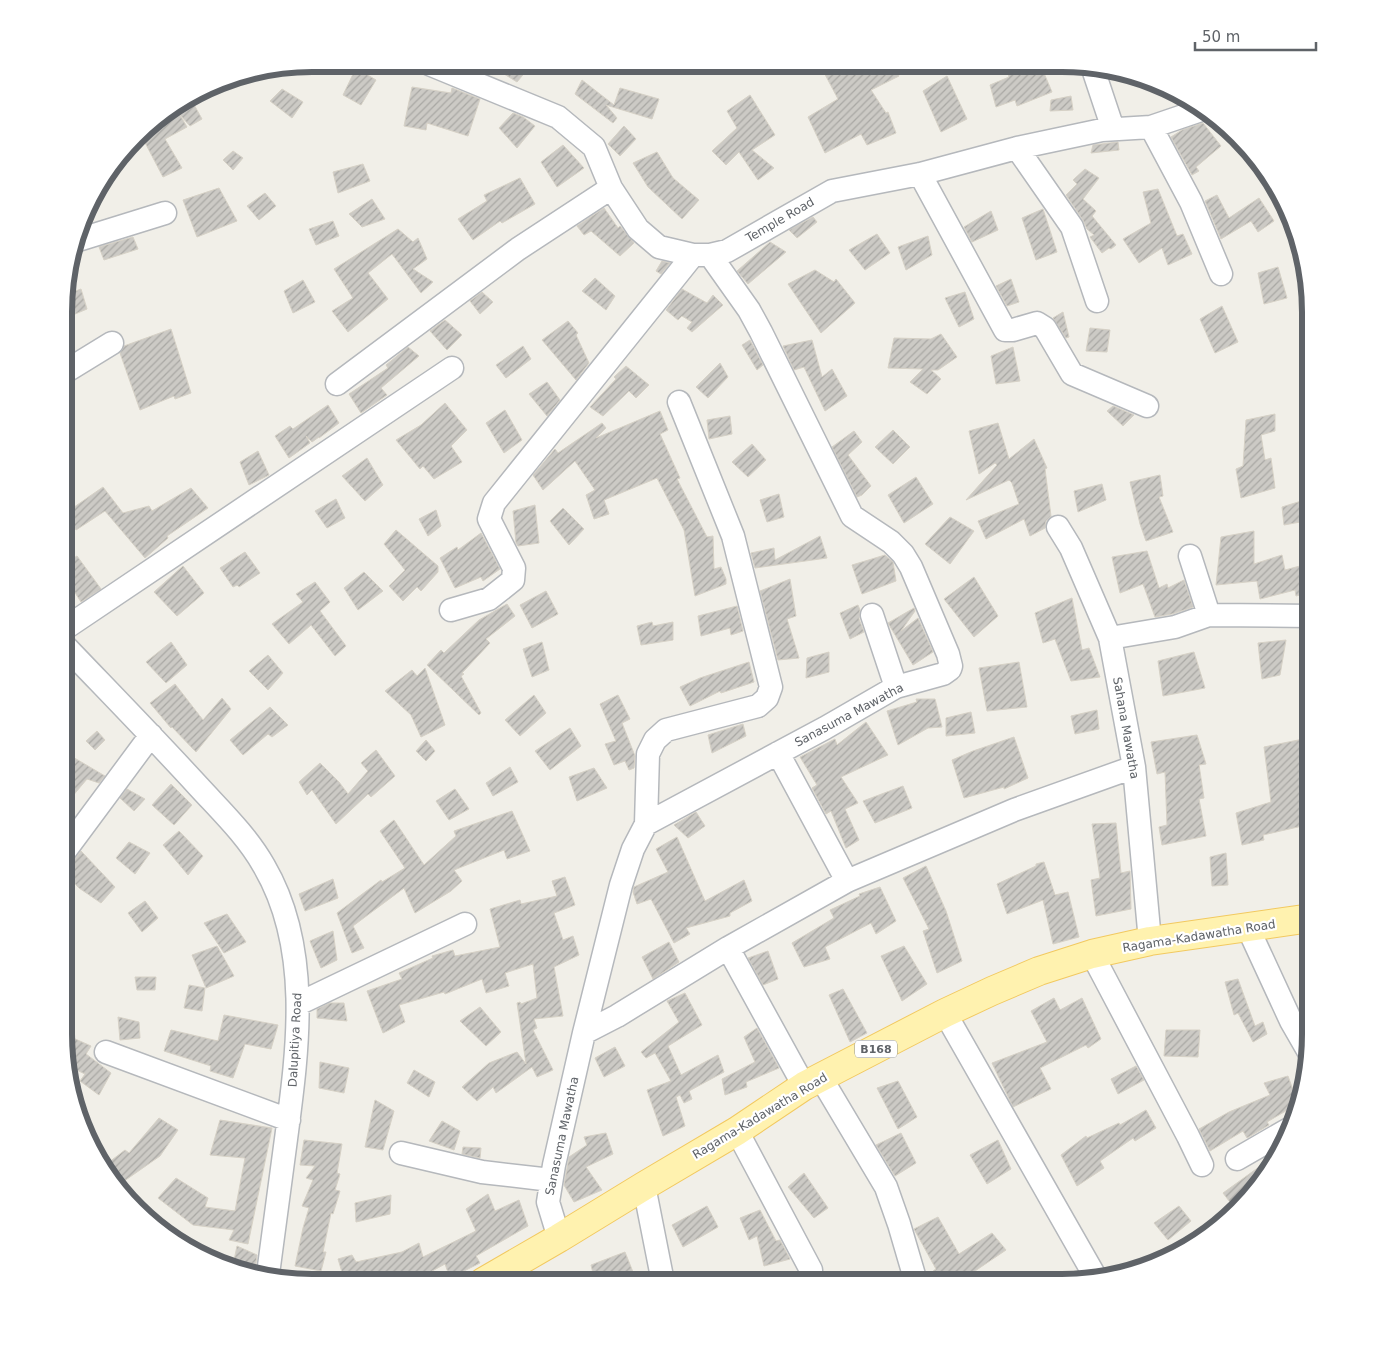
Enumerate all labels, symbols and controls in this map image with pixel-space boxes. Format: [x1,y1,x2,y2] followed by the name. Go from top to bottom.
[1195,20,1316,52] scale bar
[1202,28,1240,46] text: 50 m
[742,195,817,246] street label: Temple Road
[1110,676,1142,780] street label: Sahana Mawatha
[792,680,906,750] street label: Sanasuma Mawatha
[1122,917,1276,955] street label: Ragama-Kadawatha Road
[286,992,304,1088] street label: Dalupitiya Road
[855,1040,897,1058] road number: B168
[690,1070,830,1162] street label: Ragama-Kadawatha Road
[543,1075,581,1197] street label: Sanasuma Mawatha

